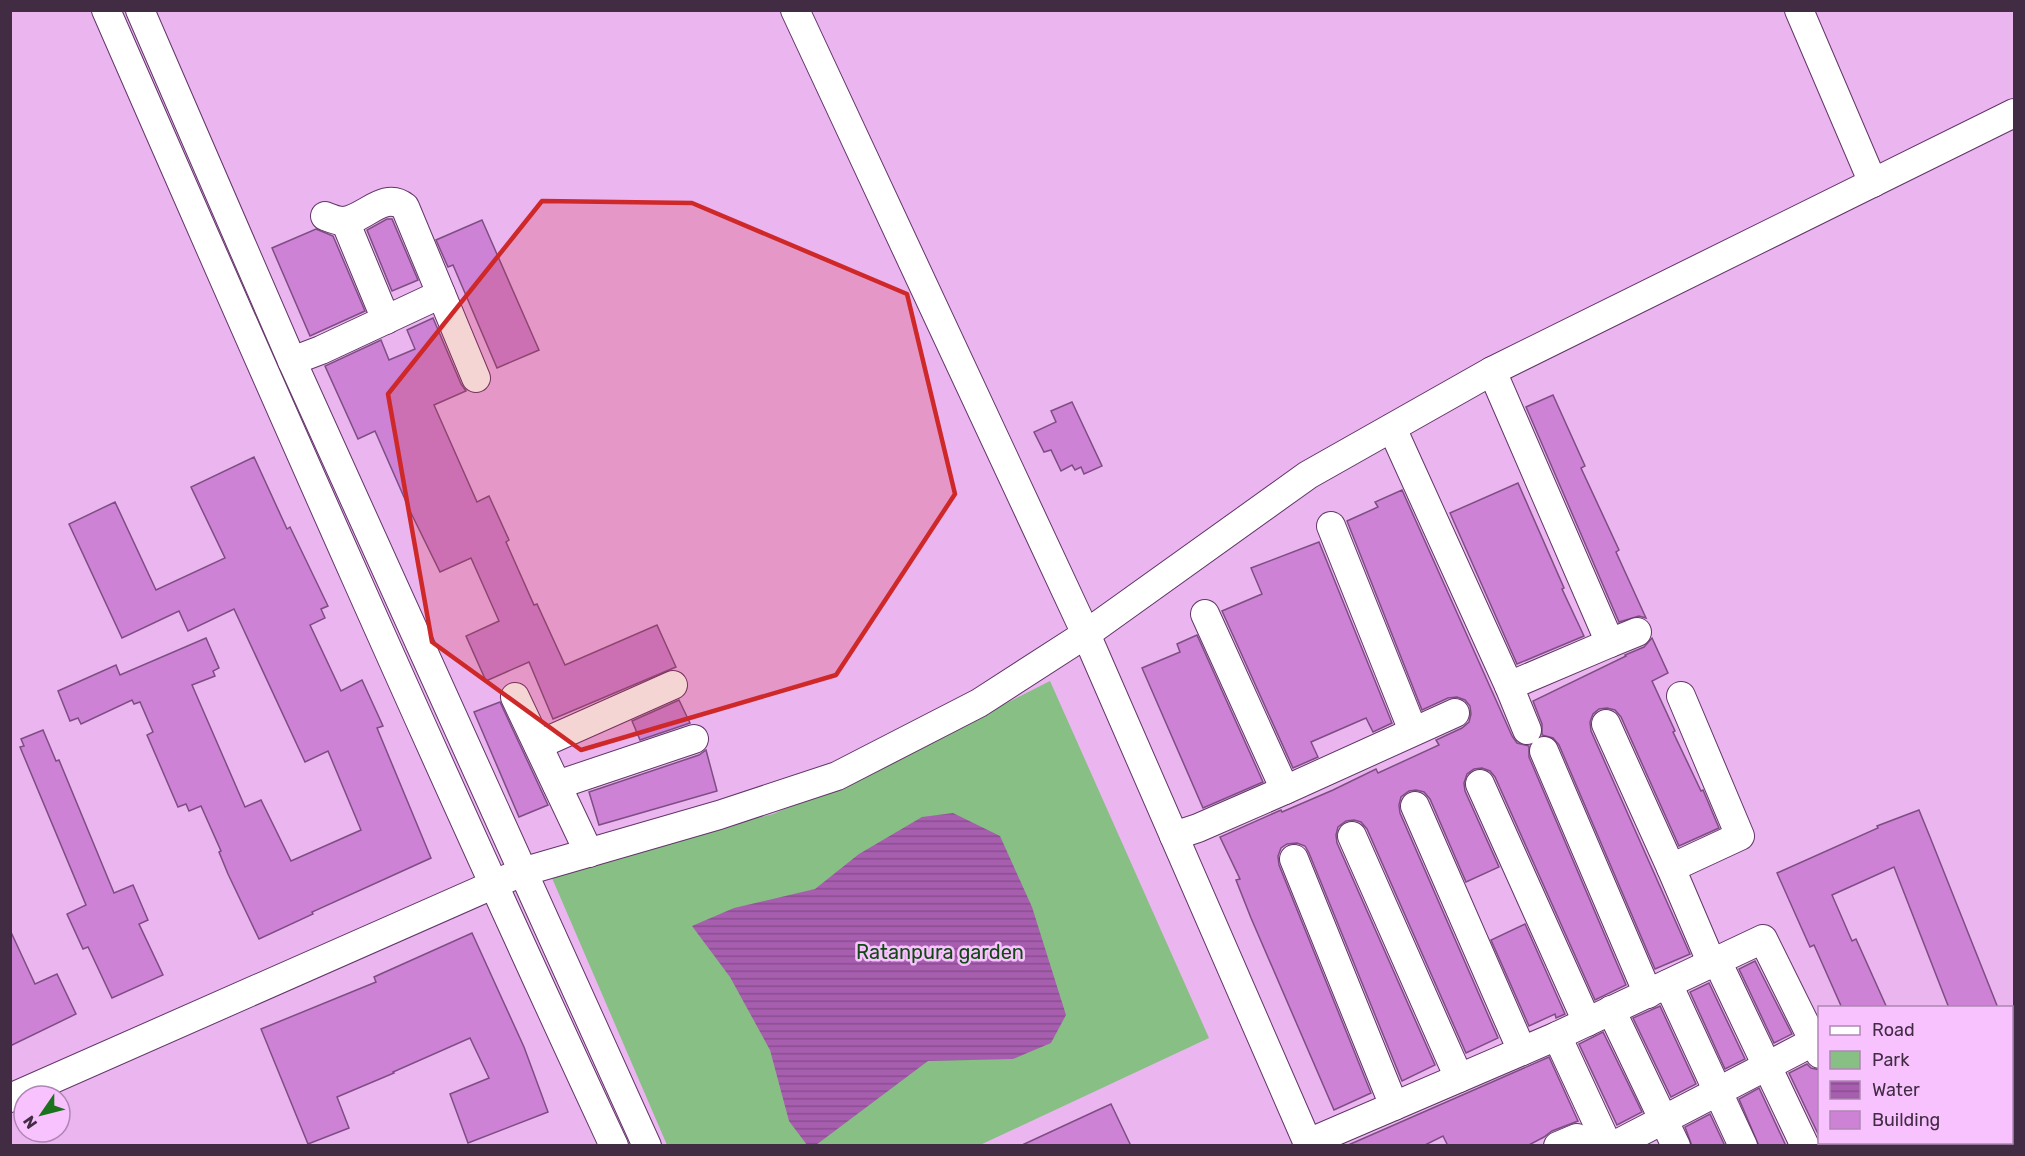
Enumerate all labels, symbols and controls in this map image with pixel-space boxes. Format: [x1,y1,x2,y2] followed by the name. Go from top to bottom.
[856,940,1024,964] park label: Ratanpura garden
[1818,1006,2013,1144] legend
[1872,1019,1915,1041] text: Road
[1872,1049,1910,1071] text: Park
[1872,1079,1920,1101] text: Water
[12,1084,72,1144] north arrow
[1872,1109,1940,1131] text: Building
[19,1112,41,1132] text: N

